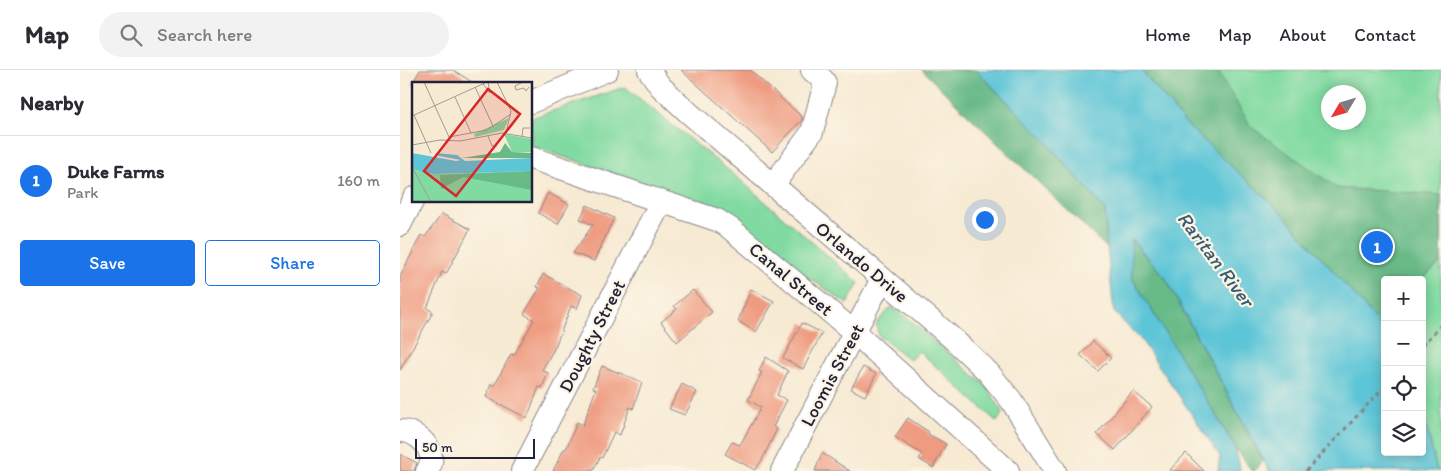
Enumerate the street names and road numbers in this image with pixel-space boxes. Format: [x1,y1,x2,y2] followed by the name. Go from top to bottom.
[811,216,913,308] street label: Orlando Drive
[744,237,838,321] street label: Canal Street
[554,276,630,396] street label: Doughty Street
[795,320,869,430] street label: Loomis Street

